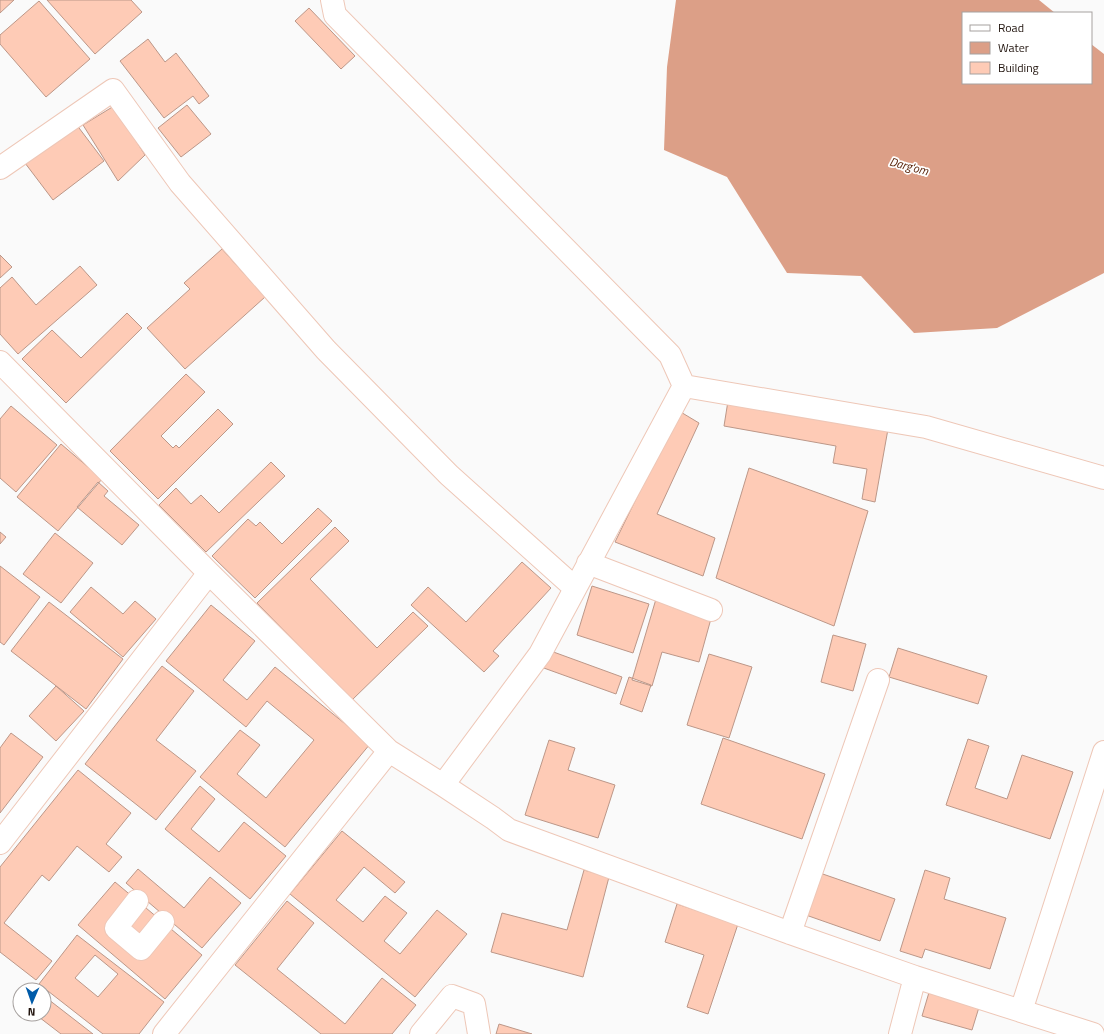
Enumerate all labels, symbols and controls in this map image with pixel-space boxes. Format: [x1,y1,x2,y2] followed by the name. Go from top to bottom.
[962,12,1092,84] legend
[998,18,1024,37] text: Road
[998,38,1029,57] text: Water
[998,58,1039,77] text: Building
[887,152,931,180] water label: Darg'om
[12,982,52,1022] north arrow
[28,1004,36,1020] text: N

